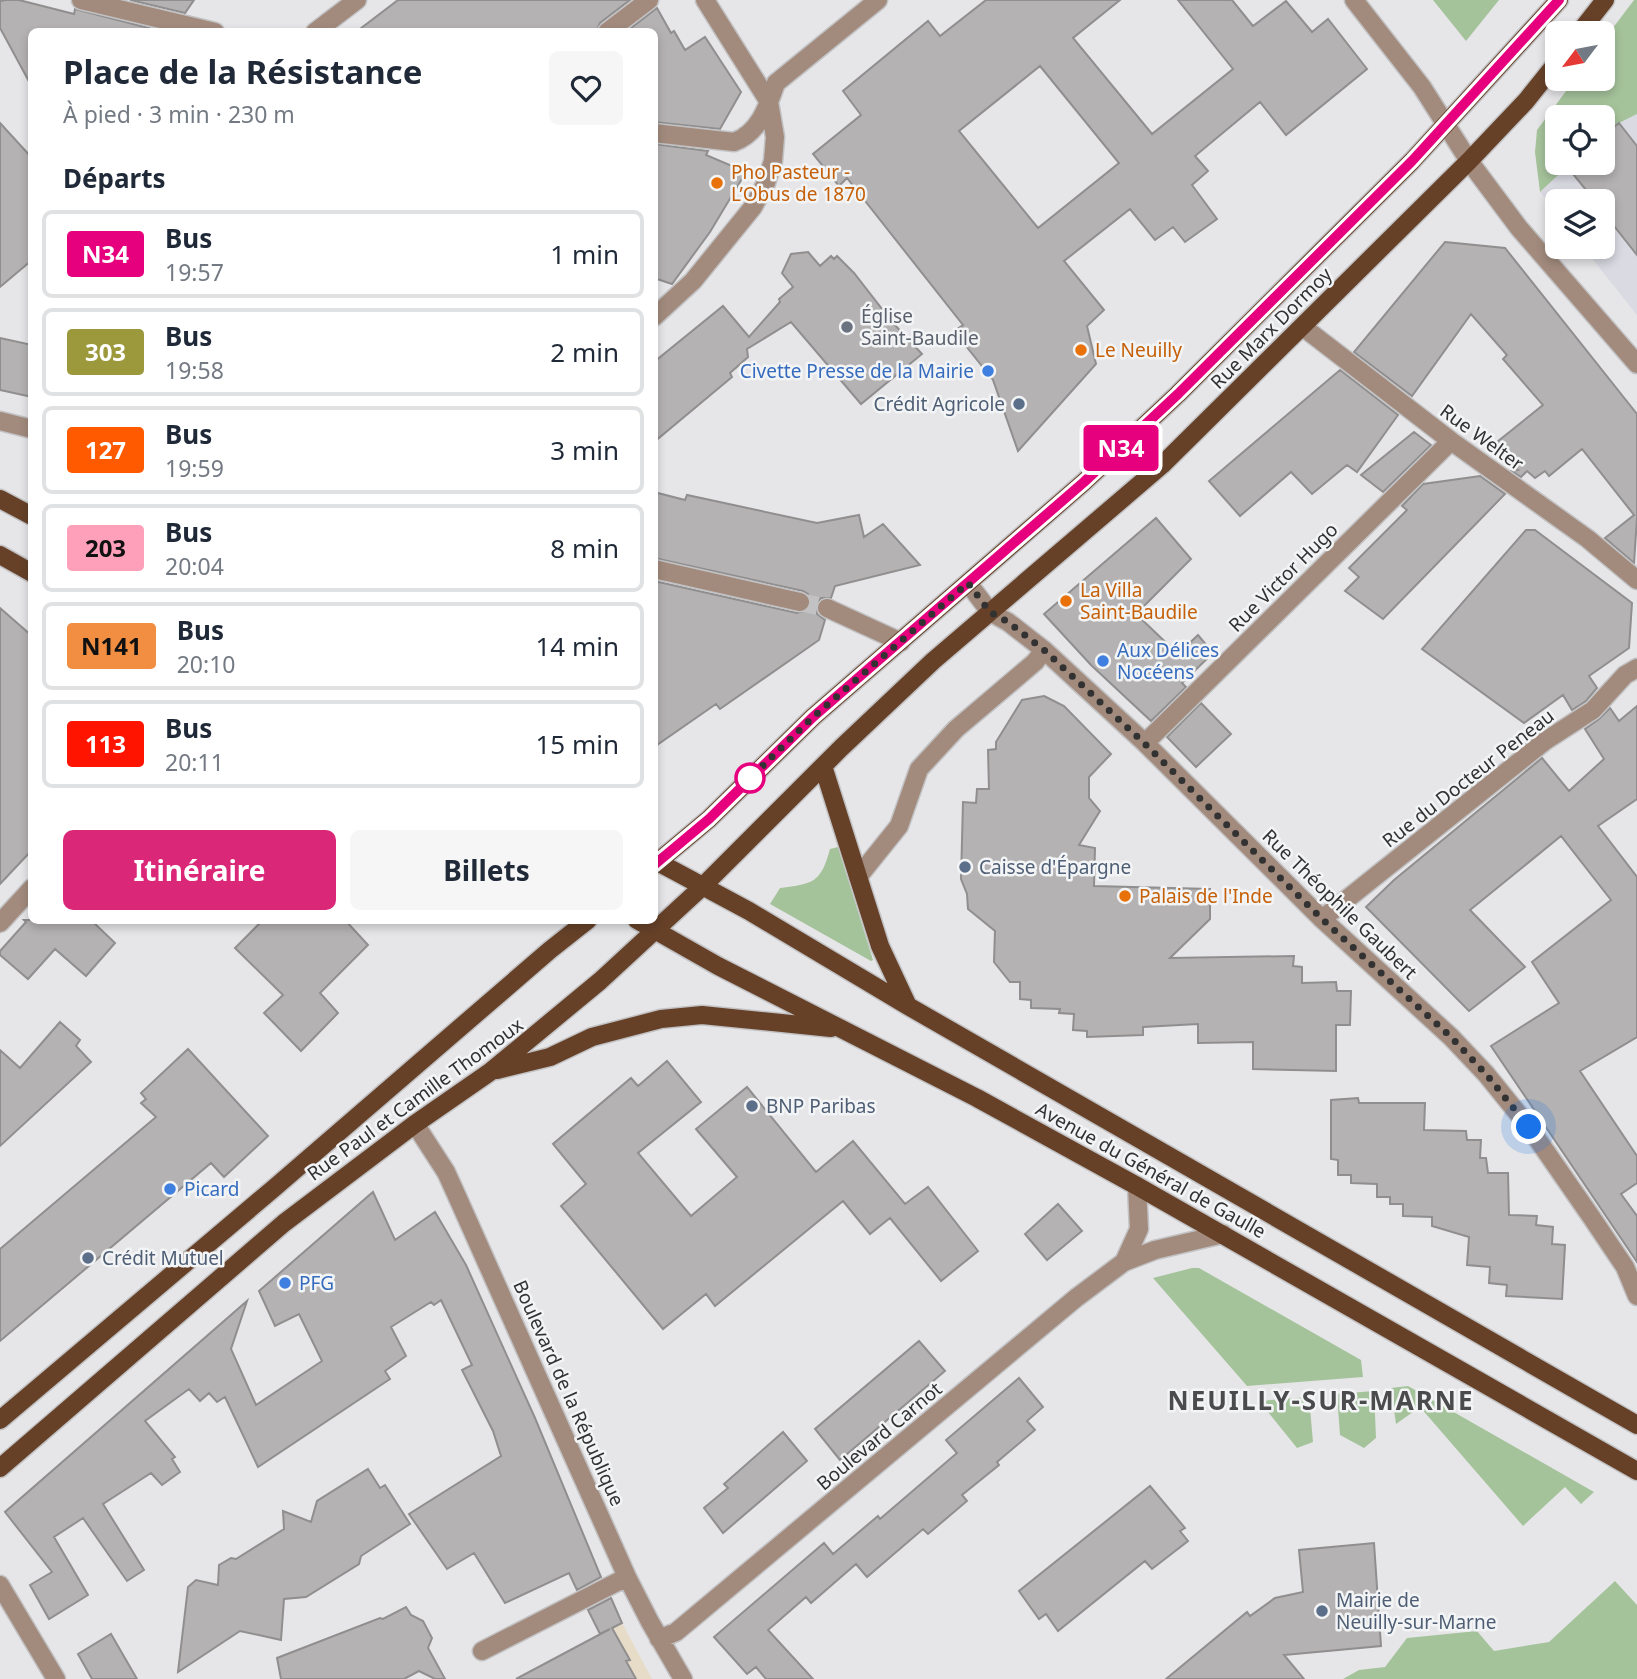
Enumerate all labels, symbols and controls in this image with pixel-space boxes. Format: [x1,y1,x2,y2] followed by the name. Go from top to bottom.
[1545,21,1615,91] north arrow
[1545,21,1615,259] map controls
[63,49,422,94] text: Place de la Résistance
[549,51,623,125] button: heart
[63,98,295,130] text: À pied · 3 min · 230 m
[1545,105,1615,175] button: locate
[731,159,866,207] place label: Pho Pasteur - L’Obus de 1870
[63,160,166,196] text: Départs
[709,175,725,191] marker: Pho Pasteur - L’Obus de 1870
[1545,189,1615,259] button: layers
[165,220,212,256] text: Bus
[550,236,619,272] text: 1 min
[82,237,129,270] text: N34
[165,256,224,288] text: 19:57
[1205,261,1338,394] street label: Rue Marx Dormoy
[861,303,979,351] place label: Église Saint-Baudile
[165,318,212,354] text: Bus
[839,319,855,335] marker: Église Saint-Baudile
[550,334,619,370] text: 2 min
[85,335,126,368] text: 303
[1095,337,1182,363] place label: Le Neuilly
[1073,342,1089,358] marker: Le Neuilly
[165,354,224,386] text: 19:58
[740,358,974,384] place label: Civette Presse de la Mairie
[980,363,996,379] marker: Civette Presse de la Mairie
[874,391,1005,417] place label: Crédit Agricole
[1011,396,1027,412] marker: Crédit Agricole
[1435,398,1529,476] street label: Rue Welter
[165,416,212,452] text: Bus
[1081,425,1161,471] line badge: N34
[1098,431,1144,464] text: N34
[550,432,619,468] text: 3 min
[85,433,126,466] text: 127
[165,452,224,484] text: 19:59
[165,514,212,550] text: Bus
[1223,517,1343,637] street label: Rue Victor Hugo
[550,530,619,566] text: 8 min
[85,531,126,564] text: 203
[165,550,224,582] text: 20:04
[1080,577,1198,625] place label: La Villa Saint-Baudile
[1058,593,1074,609] marker: La Villa Saint-Baudile
[177,612,224,648] text: Bus
[535,628,619,664] text: 14 min
[81,629,142,662] text: N141
[1117,637,1219,685] place label: Aux Délices Nocéens
[177,648,236,680] text: 20:10
[1095,653,1111,669] marker: Aux Délices Nocéens
[1377,703,1559,853] street label: Rue du Docteur Peneau
[165,710,212,746] text: Bus
[535,726,619,762] text: 15 min
[85,727,126,760] text: 113
[165,746,224,778] text: 20:11
[735,763,765,793] unlabelled marker
[1257,823,1423,985] street label: Rue Théophile Gaubert
[63,830,336,910] button: Itinéraire
[350,830,623,910] button: Billets
[979,854,1131,880] place label: Caisse d'Épargne
[957,859,973,875] marker: Caisse d'Épargne
[1139,883,1273,909] place label: Palais de l'Inde
[1117,888,1133,904] marker: Palais de l'Inde
[302,1012,528,1186] street label: Rue Paul et Camille Thomoux
[766,1093,876,1119] place label: BNP Paribas
[1031,1096,1271,1244] street label: Avenue du Général de Gaulle
[744,1098,760,1114] marker: BNP Paribas
[1511,1109,1546,1144] your location
[184,1176,239,1202] place label: Picard
[162,1181,178,1197] marker: Picard
[102,1245,224,1271] place label: Crédit Mutuel
[80,1250,96,1266] marker: Crédit Mutuel
[299,1270,334,1296] place label: PFG
[277,1275,293,1291] marker: PFG
[507,1276,631,1510] street label: Boulevard de la République
[811,1376,947,1496] street label: Boulevard Carnot
[1168,1382,1474,1418] district label: NEUILLY-SUR-MARNE
[1336,1587,1496,1635] place label: Mairie de Neuilly-sur-Marne
[1314,1603,1330,1619] marker: Mairie de Neuilly-sur-Marne

